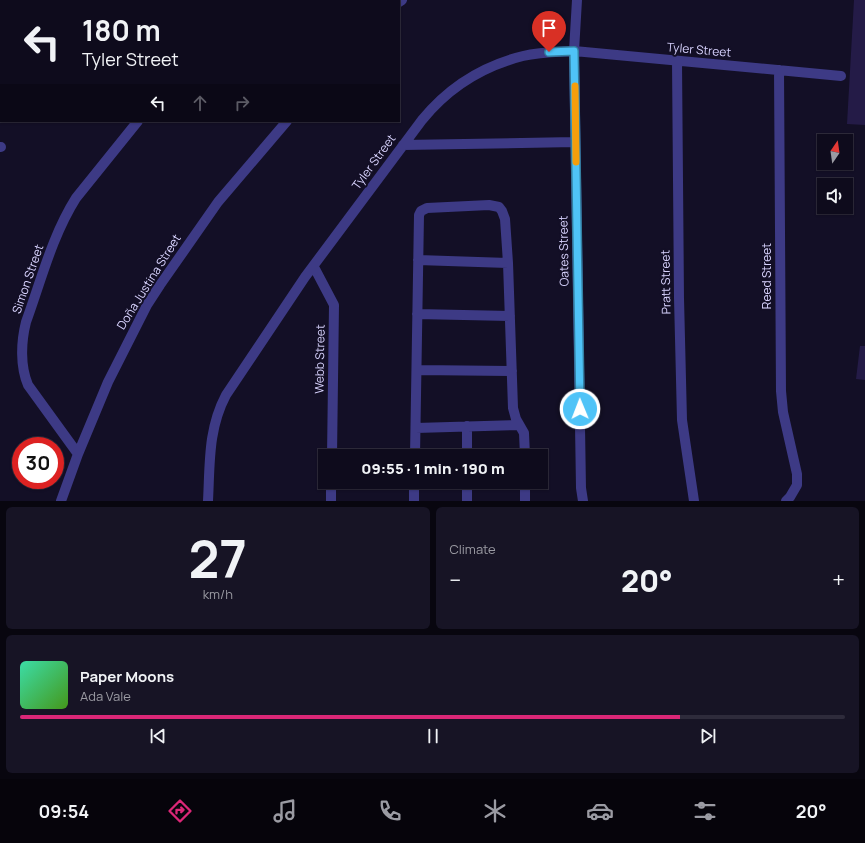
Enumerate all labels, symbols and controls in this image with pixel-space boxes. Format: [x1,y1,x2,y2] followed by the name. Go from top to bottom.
[82,11,161,49] text: 180 m
[532,11,566,52] pin
[16,16,68,68] icon: left
[538,17,560,39] icon: arrive
[666,38,732,61] street label: Tyler Street
[82,47,179,71] text: Tyler Street
[147,92,169,114] icon: left
[189,92,211,114] icon: ahead
[231,92,253,114] icon: right
[348,130,400,193] street label: Tyler Street
[817,134,853,170] north arrow
[817,134,853,214] map controls
[817,178,853,214] button: sound
[554,215,573,287] street label: Oates Street
[112,231,185,333] street label: Doña Justina Street
[8,242,47,316] street label: Simon Street
[758,243,775,309] street label: Reed Street
[656,249,675,314] street label: Pratt Street
[310,324,329,394] street label: Webb Street
[559,388,601,430] position arrow
[12,437,64,489] speed limit sign: 30
[361,458,505,479] text: 09:55 · 1 min · 190 m
[188,523,247,594] text: 27
[450,540,496,558] text: Climate
[621,560,673,601] text: 20°
[450,565,461,595] text: −
[832,565,845,595] text: +
[203,585,233,603] text: km/h
[80,666,174,687] text: Paper Moons
[80,687,131,705] text: Ada Vale
[147,725,169,747] icon: previous
[422,725,444,747] icon: pause
[697,725,719,747] icon: next
[166,797,194,825] icon: directions
[271,797,299,825] icon: music
[376,797,404,825] icon: phone
[481,797,509,825] icon: climate
[586,797,614,825] icon: car
[691,797,719,825] icon: filters
[38,799,89,823] text: 09:54
[796,799,827,823] text: 20°

